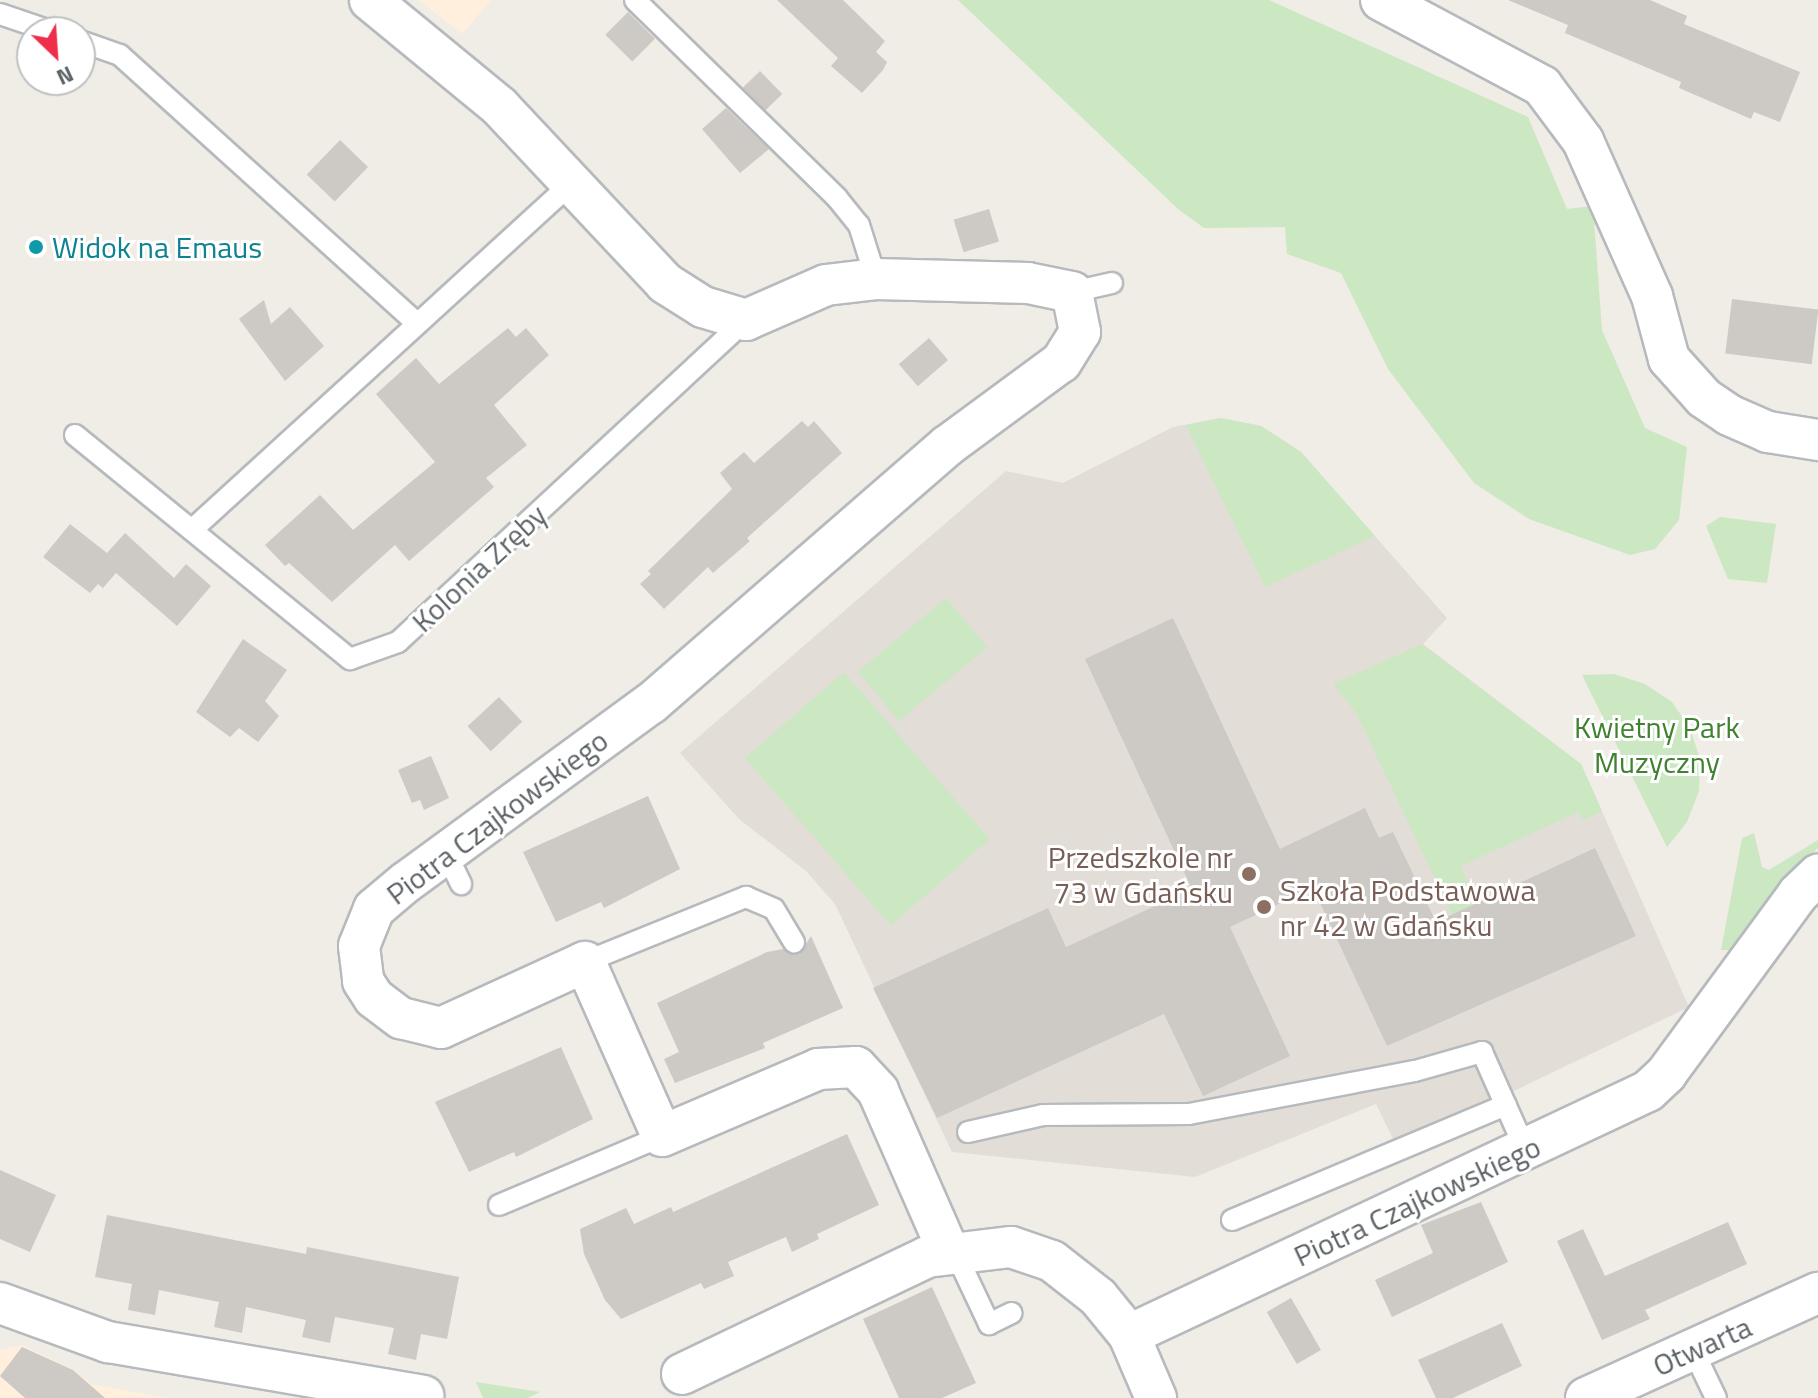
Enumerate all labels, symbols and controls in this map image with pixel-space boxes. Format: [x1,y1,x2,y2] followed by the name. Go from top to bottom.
[16,16,96,96] north arrow
[51,57,79,95] text: N
[52,229,262,265] place label: Widok na Emaus
[27,238,45,256] marker: Widok na Emaus
[404,497,554,639] street label: Kolonia Zręby
[1574,709,1740,780] park label: Kwietny Park Muzyczny
[379,722,615,912] street label: Piotra Czajkowskiego
[1048,839,1233,910] place label: Przedszkole nr 73 w Gdańsku
[1240,865,1258,883] marker: Przedszkole nr 73 w Gdańsku
[1280,872,1536,942] place label: Szkoła Podstawowa nr 42 w Gdańsku
[1255,898,1273,916] marker: Szkoła Podstawowa nr 42 w Gdańsku
[1288,1128,1546,1274] street label: Piotra Czajkowskiego
[1647,1308,1757,1384] street label: Otwarta

